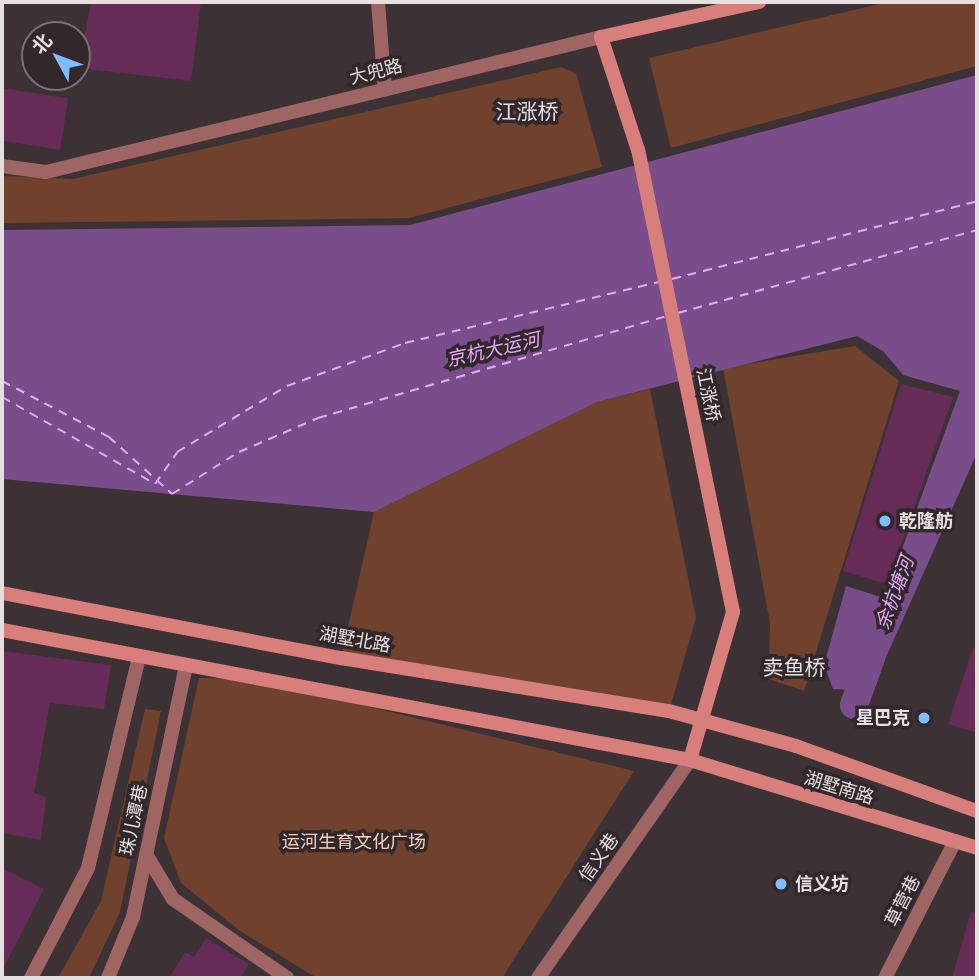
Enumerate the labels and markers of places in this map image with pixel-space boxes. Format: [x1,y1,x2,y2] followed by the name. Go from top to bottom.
[899,510,953,532] place label: 乾隆舫
[877,513,893,529] marker: 乾隆舫
[856,707,910,729] place label: 星巴克
[916,710,932,726] marker: 星巴克
[795,873,849,895] place label: 信义坊
[773,876,789,892] marker: 信义坊

